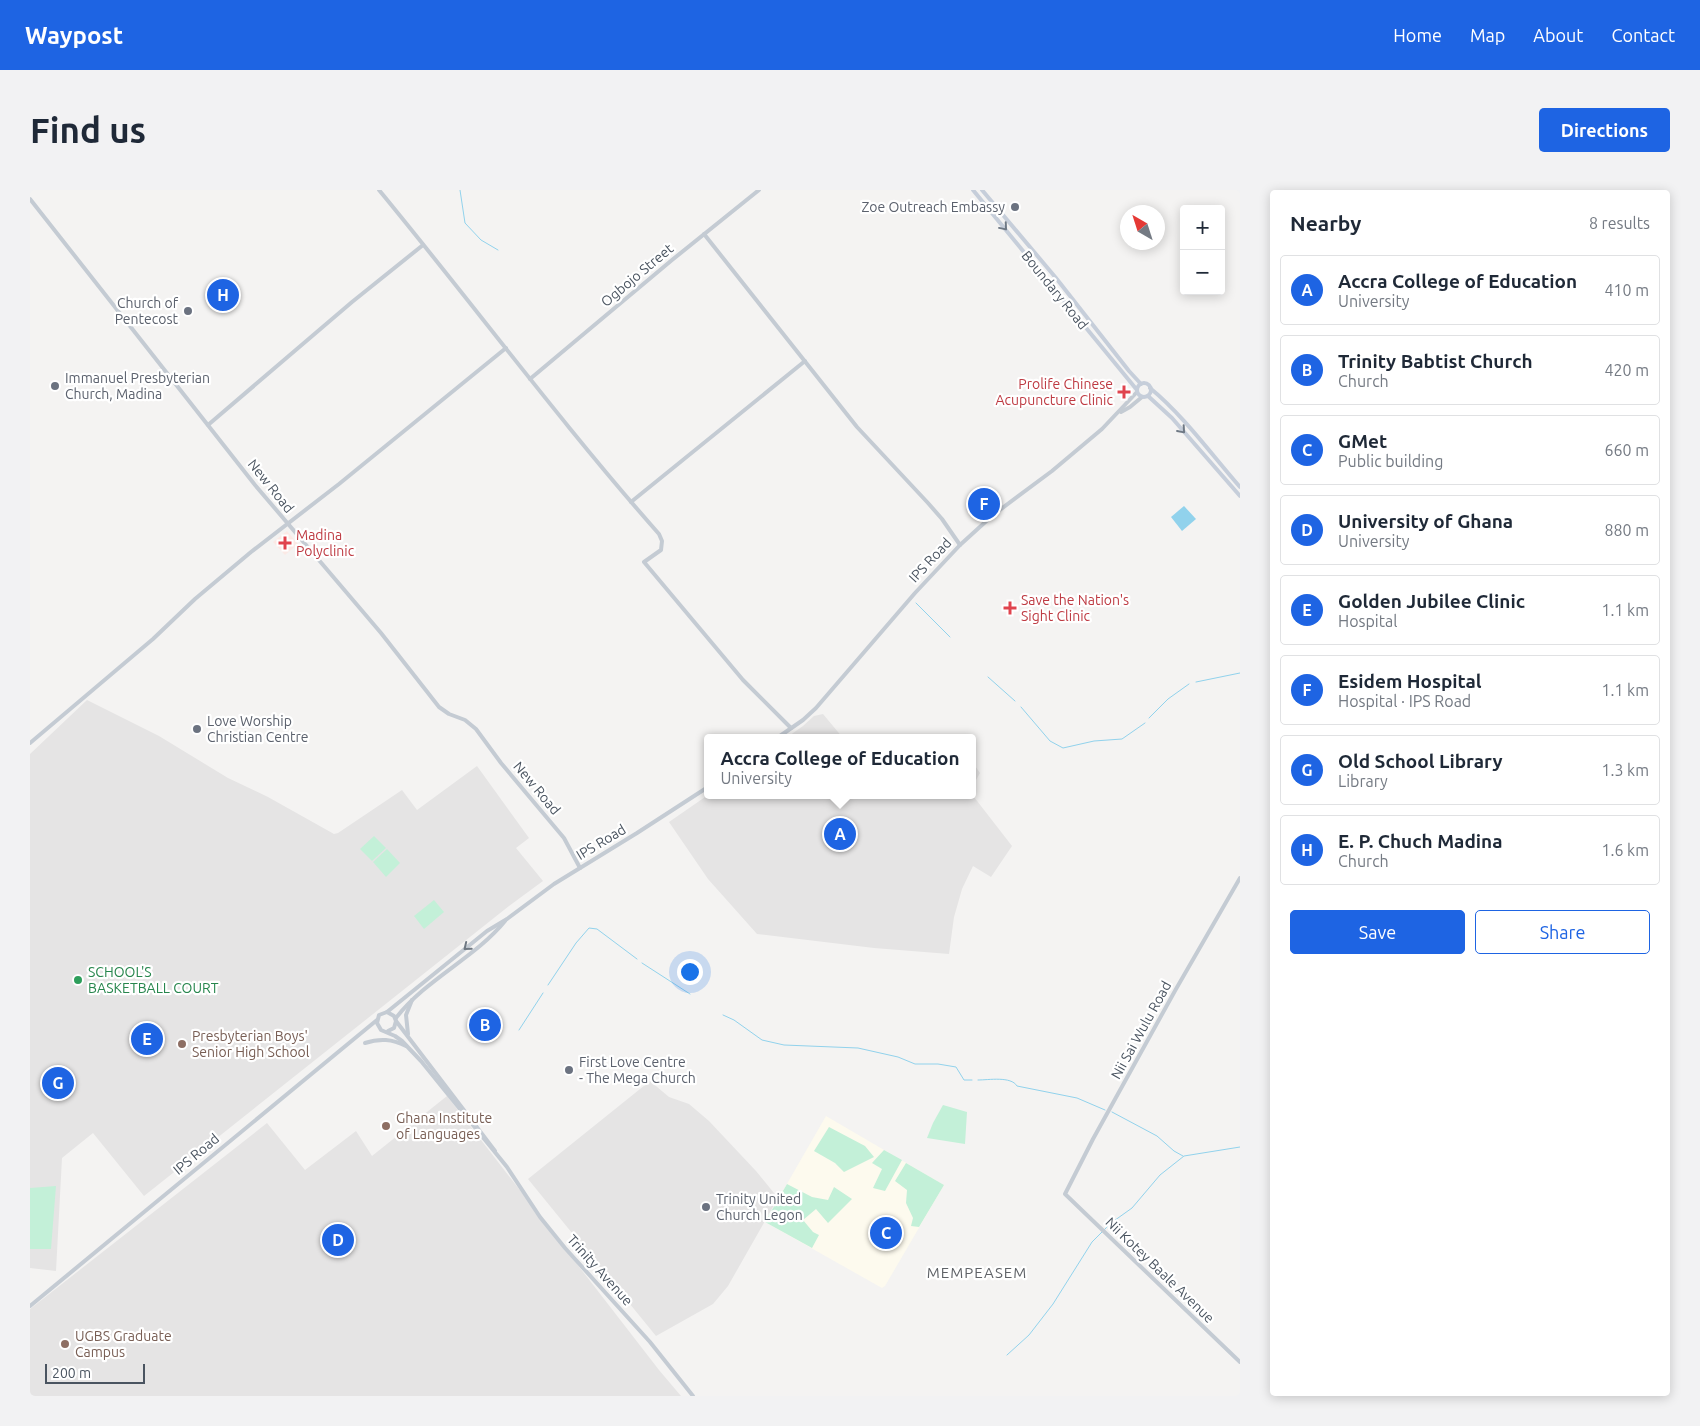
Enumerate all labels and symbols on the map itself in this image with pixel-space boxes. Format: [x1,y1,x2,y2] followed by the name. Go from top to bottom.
[862,199,1005,215] place label: Zoe Outreach Embassy
[1009,201,1021,213] marker: Zoe Outreach Embassy
[1120,205,1165,250] north arrow
[999,222,1008,231] one-way arrow
[598,240,677,310] street label: Ogbojo Street
[1018,248,1092,332] street label: Boundary Road
[207,276,239,314] pin: H
[115,295,179,327] place label: Church of Pentecost
[182,305,194,317] marker: Church of Pentecost
[65,370,210,402] place label: Immanuel Presbyterian Church, Madina
[995,376,1113,408] place label: Prolife Chinese Acupuncture Clinic
[49,380,61,392] marker: Immanuel Presbyterian Church, Madina
[1117,385,1131,399] marker: Prolife Chinese Acupuncture Clinic
[1177,424,1185,433] one-way arrow
[245,456,297,516] street label: New Road
[968,485,1000,523] pin: F
[296,527,355,559] place label: Madina Polyclinic
[905,535,955,585] street label: IPS Road
[278,536,292,550] marker: Madina Polyclinic
[1021,592,1129,624] place label: Save the Nation's Sight Clinic
[1003,601,1017,615] marker: Save the Nation's Sight Clinic
[207,713,308,745] place label: Love Worship Christian Centre
[191,723,203,735] marker: Love Worship Christian Centre
[510,758,564,818] street label: New Road
[824,815,856,853] pin: A
[573,821,629,863] street label: IPS Road
[464,942,473,950] one-way arrow
[677,959,703,985] your location
[88,964,219,996] place label: SCHOOL'S BASKETBALL COURT
[72,974,84,986] marker: SCHOOL'S BASKETBALL COURT
[1108,978,1174,1082] street label: Nii Sai Wulu Road
[469,1006,501,1044] pin: B
[131,1020,163,1058] pin: E
[192,1028,310,1060] place label: Presbyterian Boys' Senior High School
[176,1038,188,1050] marker: Presbyterian Boys' Senior High School
[579,1054,696,1086] place label: First Love Centre - The Mega Church
[42,1064,74,1102] pin: G
[563,1064,575,1076] marker: First Love Centre - The Mega Church
[396,1110,492,1142] place label: Ghana Institute of Languages
[380,1120,392,1132] marker: Ghana Institute of Languages
[170,1130,222,1178] street label: IPS Road
[716,1191,803,1223] place label: Trinity United Church Legon
[700,1201,712,1213] marker: Trinity United Church Legon
[870,1214,902,1252] pin: C
[1102,1214,1218,1326] street label: Nii Kotey Baale Avenue
[322,1221,354,1259] pin: D
[564,1231,636,1309] street label: Trinity Avenue
[927,1264,1027,1281] district label: MEMPEASEM
[75,1328,172,1360] place label: UGBS Graduate Campus
[59,1338,71,1350] marker: UGBS Graduate Campus
[45,1361,145,1384] scale bar

